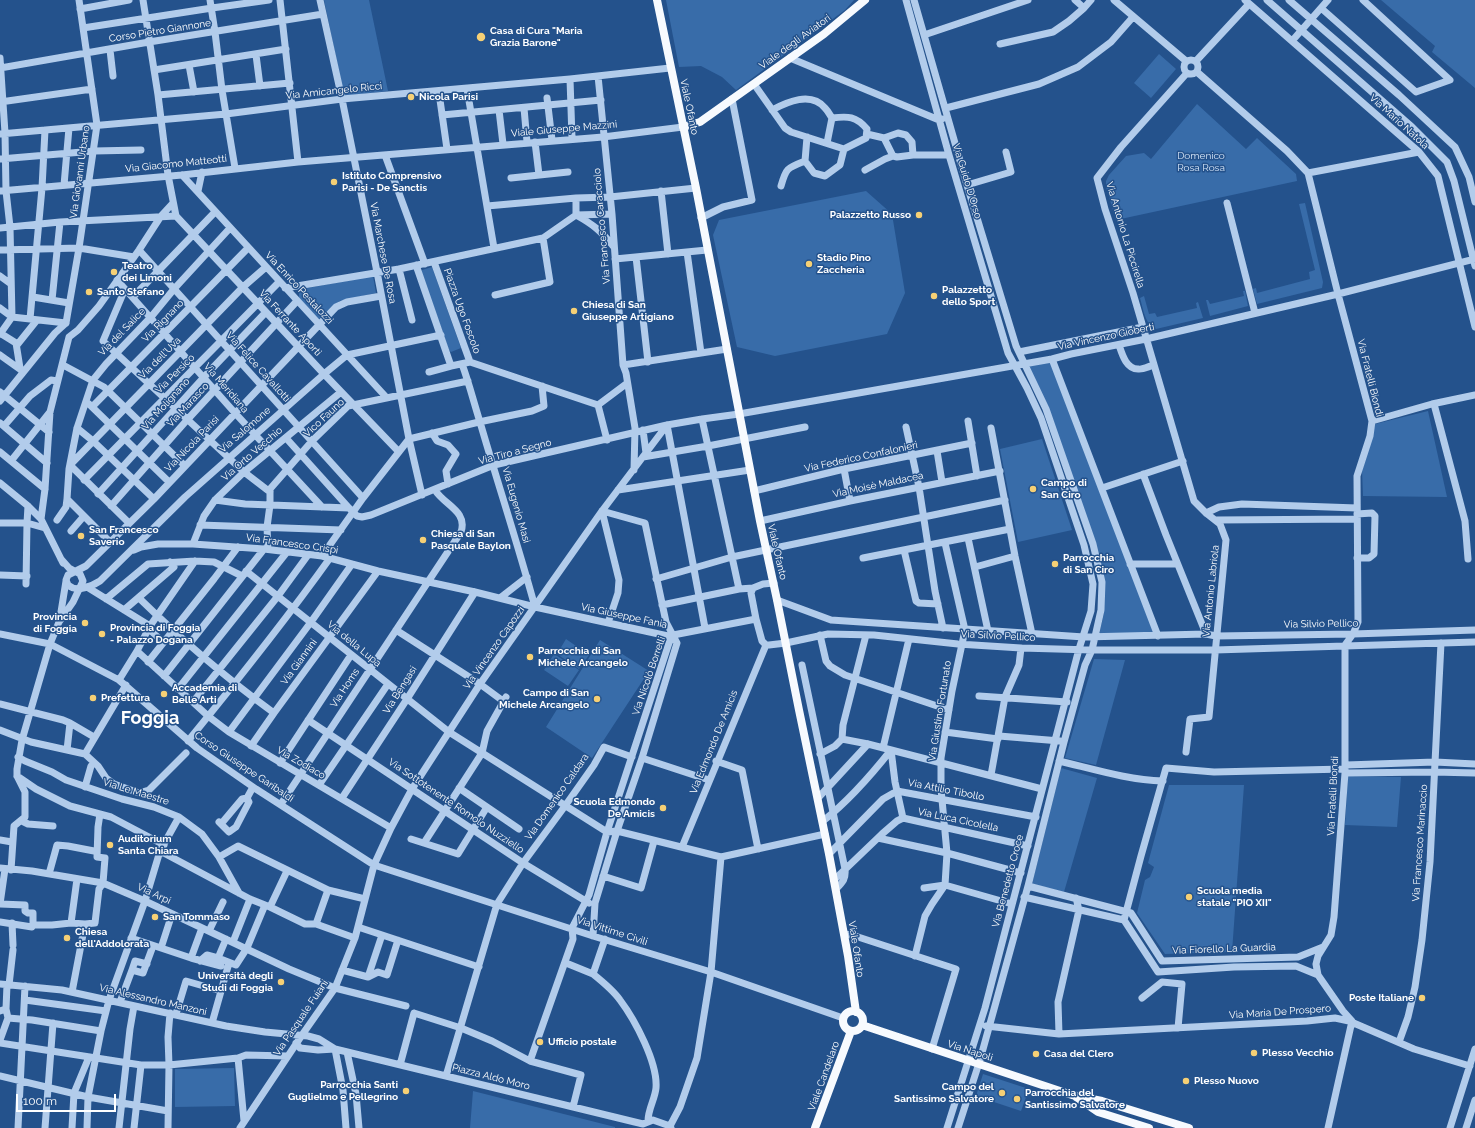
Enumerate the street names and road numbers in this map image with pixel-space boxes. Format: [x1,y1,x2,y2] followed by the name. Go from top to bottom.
[757,12,833,72] street label: Viale degli Aviatori
[108,17,212,45] street label: Corso Pietro Giannone
[677,78,701,136] street label: Viale Ofanto
[285,80,383,102] street label: Via Amicangelo Ricci
[1367,92,1431,152] street label: Via Mario Natola
[510,118,618,140] street label: Viale Giuseppe Mazzini
[68,125,92,219] street label: Via Giovanni Urbano
[950,142,984,220] street label: Via Guido D'Orso
[125,153,227,175] street label: Via Giacomo Matteotti
[591,168,613,284] street label: Via Francesco Caracciolo
[1103,180,1147,290] street label: Via Antonio La Piccirella
[367,201,399,305] street label: Via Marchese De Rosa
[262,249,336,327] street label: Via Enrico Pestalozzi
[441,267,483,355] street label: Piazza Ugo Foscolo
[256,287,324,359] street label: Via Ferrante Aporti
[140,297,186,345] street label: Via Rignano
[96,306,148,358] street label: Via del Salice
[1057,321,1155,353] street label: Via Vincenzo Gioberti
[223,329,293,405] street label: Via Felice Cavallotti
[136,334,184,382] street label: Via dell'Uva
[1355,338,1385,418] street label: Via Fratelli Biondi
[153,352,197,396] street label: Via Persico
[201,361,251,415] street label: Via Meridiana
[140,376,192,432] street label: Via Molignano
[164,380,212,430] street label: Via Marasco
[301,396,347,440] street label: Vico Fauno
[217,404,273,456] street label: Via Salomone
[162,413,222,475] street label: Via Nicola Parisi
[219,424,285,484] street label: Via Orto Vecchio
[477,436,553,468] street label: Via Tiro a Segno
[803,439,919,475] street label: Via Federico Confalonieri
[499,466,533,544] street label: Via Eugenio Masi
[832,470,924,500] street label: Via Moisè Maldacea
[765,523,789,581] street label: Viale Ofanto
[245,532,339,556] street label: Via Francesco Crispi
[1200,544,1222,638] street label: Via Antonio Labriola
[580,601,668,631] street label: Via Giuseppe Fania
[461,604,527,692] street label: Via Vincenzo Capozzi
[1284,617,1358,631] street label: Via Silvio Pellico
[325,619,383,669] street label: Via della Lupa
[960,628,1036,644] street label: Via Silvio Pellico
[630,635,668,717] street label: Via Nicolò Borrelli
[278,637,320,687] street label: Via Giannini
[926,660,954,762] street label: Via Giustino Fortunato
[381,664,419,716] street label: Via Bengasi
[328,666,362,710] street label: Via Homs
[688,688,740,796] street label: Via Edmondo De Amicis
[192,729,296,805] street label: Corso Giuseppe Garibaldi
[274,744,328,782] street label: Via Zodiaco
[523,751,591,843] street label: Via Domenico Caldara
[386,756,526,856] street label: Via Sottotenente Romolo Nuzziello
[1325,756,1341,836] street label: Via Fratelli Biondi
[101,776,171,808] street label: Via Le Maestre
[907,777,985,803] street label: Via Attilio Tibollo
[1410,784,1430,902] street label: Via Francesco Marinaccio
[917,806,999,834] street label: Via Luca Cicolella
[990,833,1026,929] street label: Via Benedetto Croce
[135,881,173,907] street label: Via Arpi
[575,914,649,948] street label: Via Vittime Civili
[846,920,866,978] street label: Viale Ofanto
[1172,941,1276,957] street label: Via Fiorello La Guardia
[271,978,331,1058] street label: Via Pasquale Fuiani
[98,982,208,1018] street label: Via Alessandro Manzoni
[1229,1002,1331,1022] street label: Via Maria De Prospero
[946,1038,994,1064] street label: Via Napoli
[806,1040,842,1112] street label: Viale Candelaro
[451,1062,531,1092] street label: Piazza Aldo Moro

